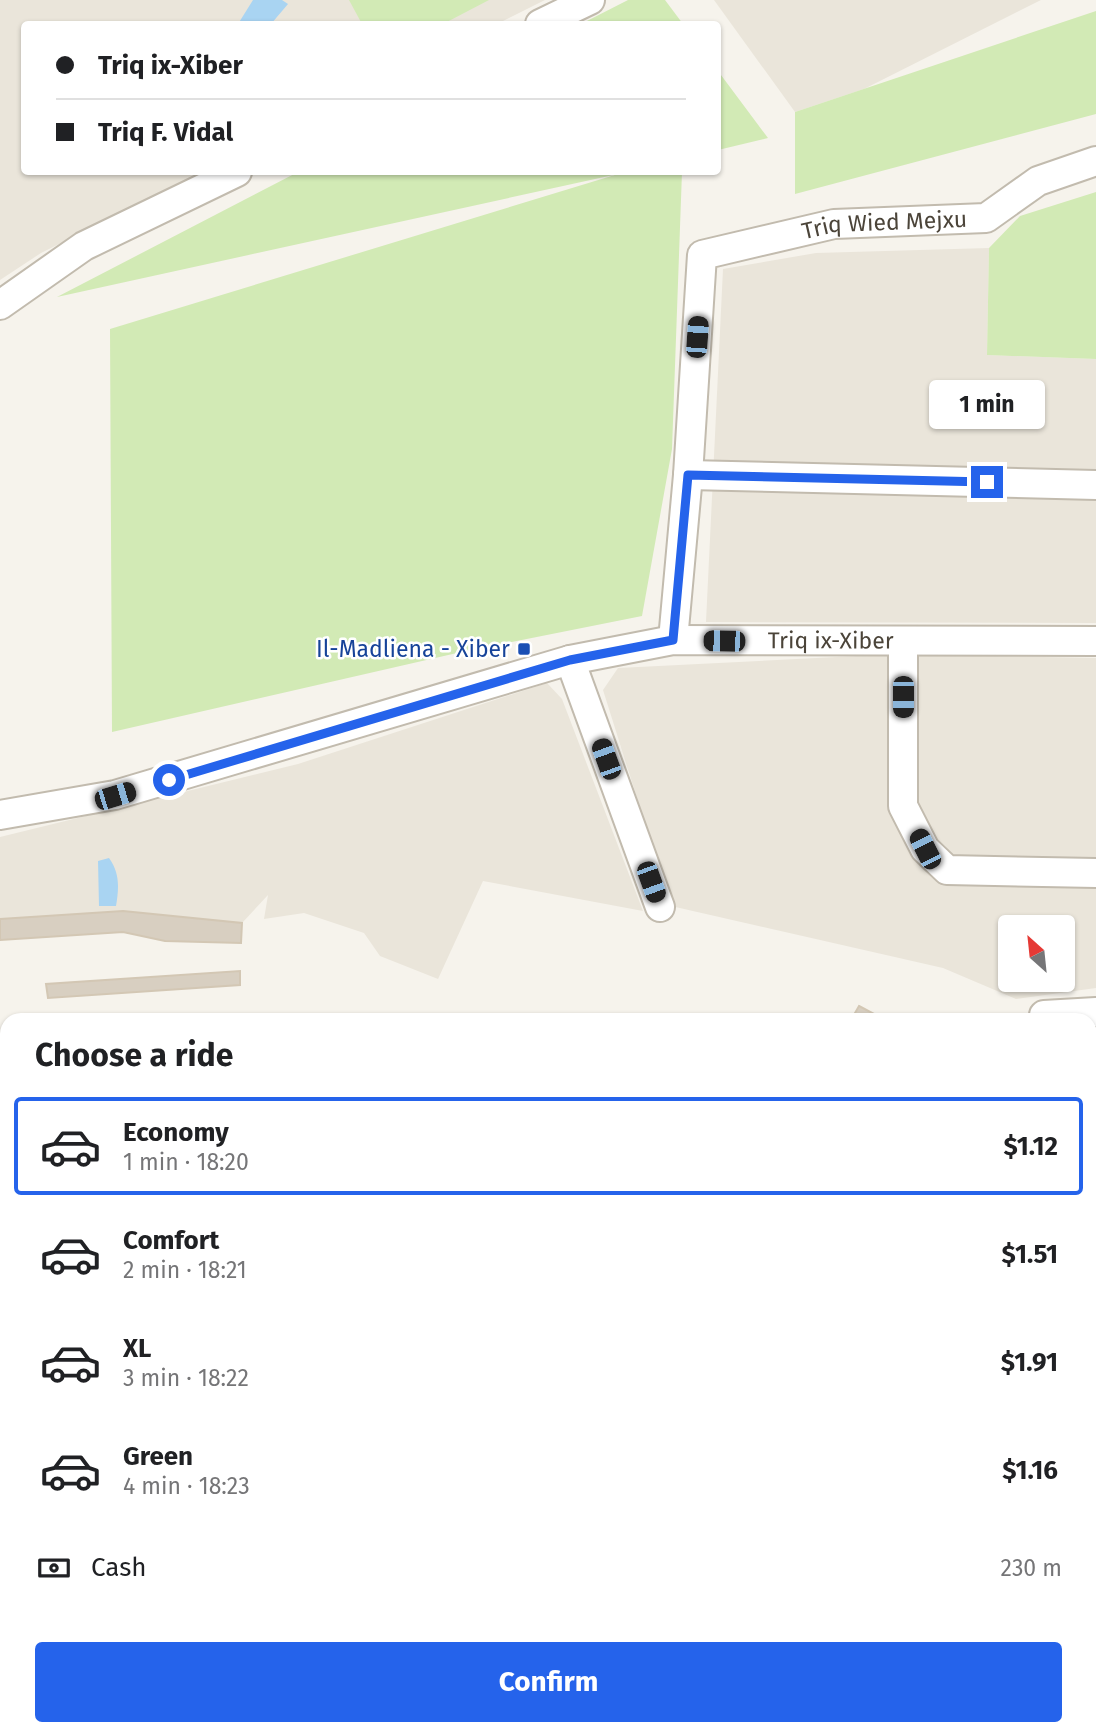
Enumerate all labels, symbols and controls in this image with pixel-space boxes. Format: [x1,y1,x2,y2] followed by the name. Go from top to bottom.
[98,50,243,81] text: Triq ix-Xiber
[98,117,233,148] text: Triq F. Vidal
[799,205,968,245] street label: Triq Wied Mejxu
[686,315,709,359] car
[929,380,1045,430] callout: 1 min
[959,390,1015,418] text: 1 min
[971,466,1003,498] route end
[768,626,894,655] street label: Triq ix-Xiber
[703,630,746,652] car
[316,635,510,663] place label: Il-Madliena - Xiber
[516,641,532,657] marker: Il-Madliena - Xiber
[893,676,914,718] car
[589,736,624,782] car
[153,764,185,796] route start
[92,780,139,812] car
[907,826,944,872] car
[634,859,669,905] car
[998,915,1074,992] north arrow
[998,915,1075,992] map controls
[35,1036,233,1074] text: Choose a ride
[39,1115,102,1178] icon: car
[123,1117,229,1148] text: Economy
[1003,1131,1058,1162] text: $1.12
[123,1148,249,1176] text: 1 min · 18:20
[39,1223,102,1286] icon: car
[123,1225,219,1256] text: Comfort
[1002,1239,1058,1270] text: $1.51
[123,1256,247,1284] text: 2 min · 18:21
[39,1331,102,1394] icon: car
[123,1333,151,1364] text: XL
[1001,1347,1058,1378] text: $1.91
[123,1364,249,1392] text: 3 min · 18:22
[39,1439,102,1502] icon: car
[123,1441,193,1472] text: Green
[1002,1455,1058,1486] text: $1.16
[123,1472,250,1500] text: 4 min · 18:23
[35,1549,73,1587] icon: cash
[91,1552,147,1583] text: Cash
[1001,1554,1062,1582] text: 230 m
[35,1642,1062,1722] button: Confirm

